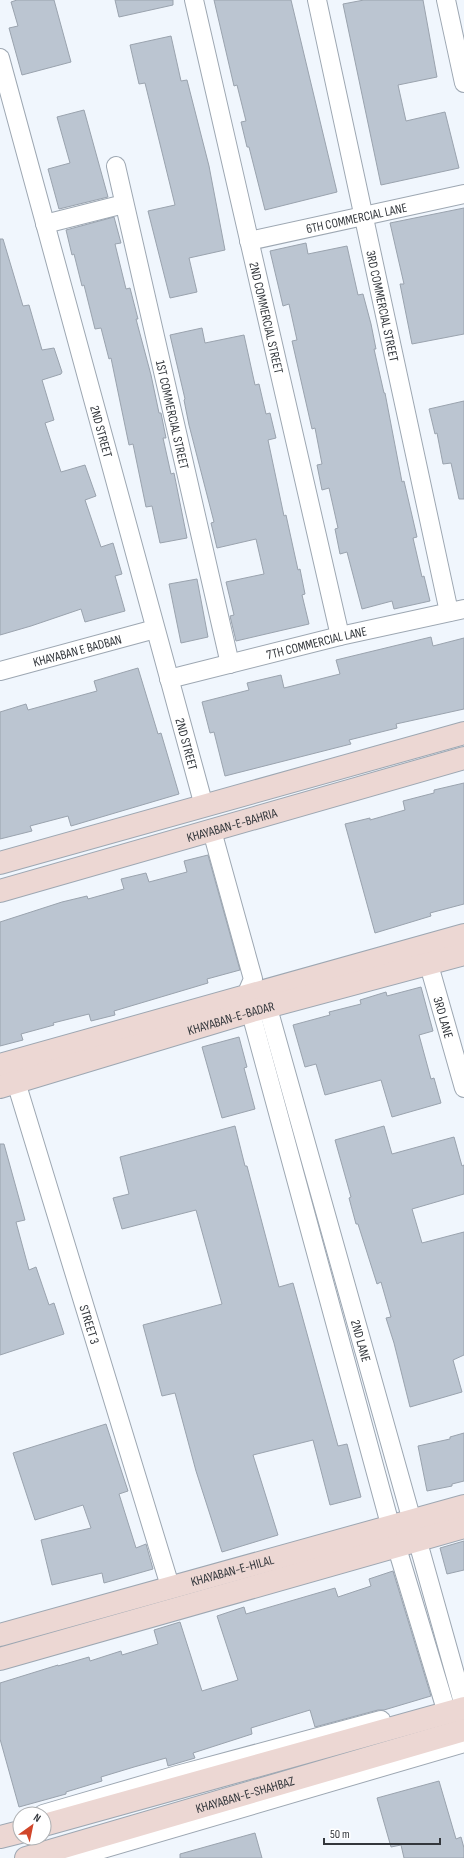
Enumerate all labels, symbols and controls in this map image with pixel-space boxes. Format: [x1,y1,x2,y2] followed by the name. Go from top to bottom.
[305,200,409,237] street label: 6TH COMMERCIAL LANE
[362,249,402,363] street label: 3RD COMMERCIAL STREET
[245,261,287,375] street label: 2ND COMMERCIAL STREET
[152,359,192,471] street label: 1ST COMMERCIAL STREET
[86,404,116,459] street label: 2ND STREET
[265,623,368,663] street label: 7TH COMMERCIAL LANE
[31,631,124,671] street label: KHAYABAN E BADBAN
[171,716,201,772] street label: 2ND STREET
[185,805,279,846] street label: KHAYABAN-E-BAHRIA
[429,995,456,1040] street label: 3RD LANE
[186,998,276,1039] street label: KHAYABAN-E-BADAR
[76,1303,103,1346] street label: STREET 3
[347,1318,374,1364] street label: 2ND LANE
[189,1552,276,1590] street label: KHAYABAN-E-HILAL
[194,1773,297,1817] street label: KHAYABAN-E-SHAHBAZ
[12,1806,52,1846] north arrow
[31,1811,43,1825] text: N
[324,1820,440,1846] scale bar
[330,1827,350,1842] text: 50 m

